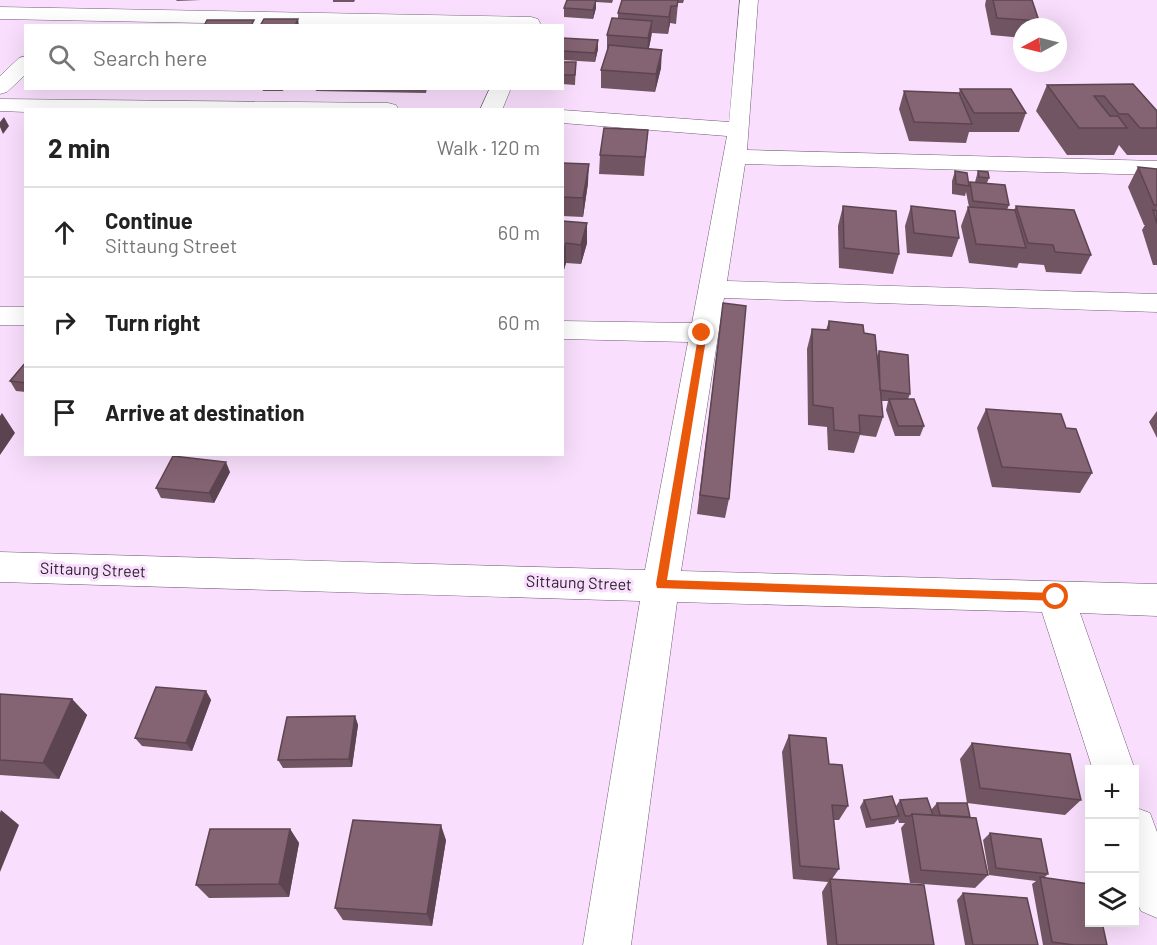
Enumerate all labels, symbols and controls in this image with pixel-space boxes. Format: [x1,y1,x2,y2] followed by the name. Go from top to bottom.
[1013,18,1067,72] north arrow
[24,24,564,90] search box
[45,41,78,74] icon: search
[93,44,207,70] text: Search here
[48,132,110,163] text: 2 min
[437,135,540,159] text: Walk · 120 m
[105,207,193,233] text: Continue
[48,216,81,249] icon: ahead
[498,220,540,244] text: 60 m
[105,233,237,257] text: Sittaung Street
[48,306,81,339] icon: right
[105,309,200,335] text: Turn right
[498,310,540,334] text: 60 m
[688,319,714,345] route end
[48,396,81,429] icon: arrive
[105,399,304,425] text: Arrive at destination
[40,558,146,580] street label: Sittaung Street
[526,571,632,593] street label: Sittaung Street
[1042,583,1068,609] route start
[1085,765,1139,927] map controls
[1085,765,1139,819] button: +
[1085,819,1139,873] button: −
[1085,873,1139,927] button: layers

